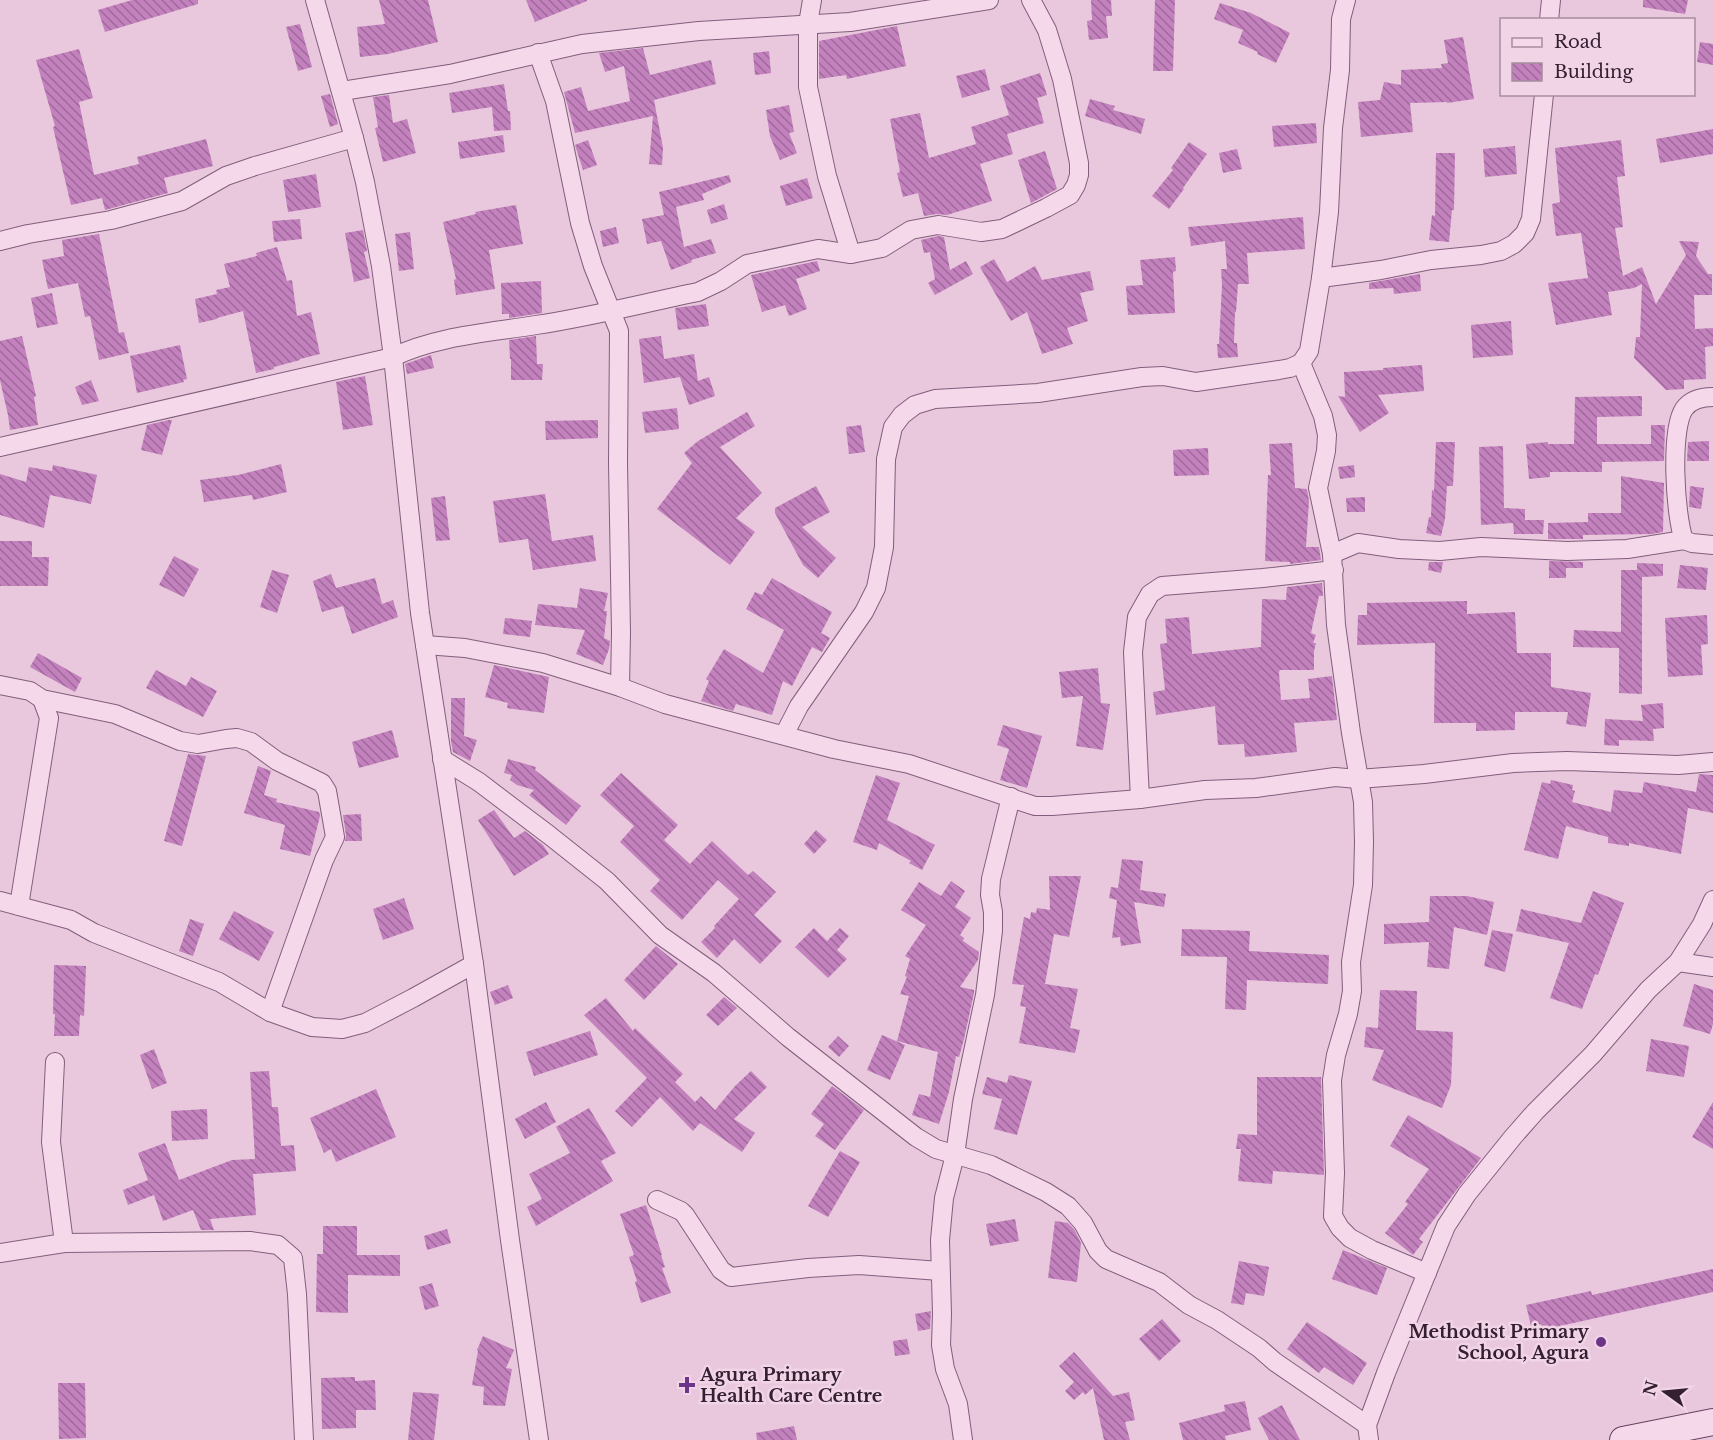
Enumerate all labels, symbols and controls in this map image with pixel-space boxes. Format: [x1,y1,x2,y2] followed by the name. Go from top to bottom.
[1500,18,1695,96] legend
[1554,31,1602,53] text: Road
[1554,61,1633,83] text: Building
[1408,1321,1590,1364] place label: Methodist Primary School, Agura
[1594,1335,1608,1349] marker: Methodist Primary School, Agura
[1635,1362,1695,1422] north arrow
[699,1364,882,1407] place label: Agura Primary Health Care Centre
[678,1376,696,1394] marker: Agura Primary Health Care Centre
[1639,1378,1662,1398] text: N

